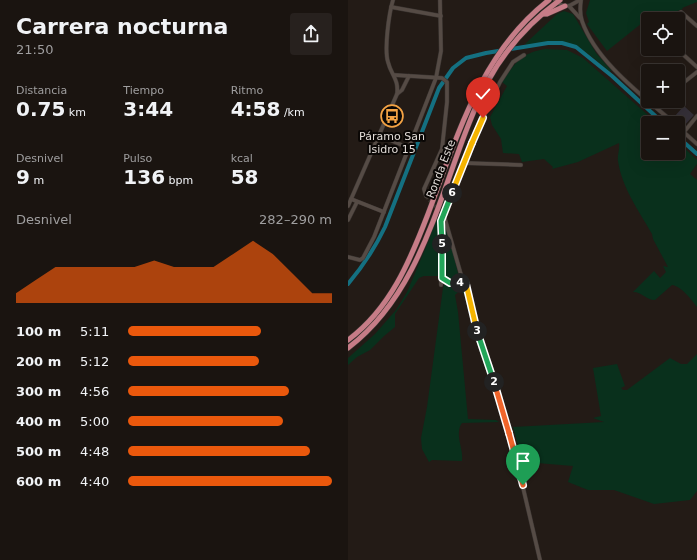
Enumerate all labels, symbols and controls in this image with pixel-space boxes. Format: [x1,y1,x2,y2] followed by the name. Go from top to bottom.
[641,12,685,160] map controls
[641,12,685,56] button: locate
[290,13,332,55] button: share
[16,14,228,39] text: Carrera nocturna
[16,42,53,57] text: 21:50
[641,64,685,108] button: +
[466,77,500,118] pin
[472,83,494,105] icon: check
[16,84,67,97] text: Distancia
[123,84,164,97] text: Tiempo
[231,84,263,97] text: Ritmo
[16,97,65,121] text: 0.75
[123,97,173,121] text: 3:44
[231,97,280,121] text: 4:58
[379,103,405,129] bus stop icon: Páramo San Isidro 15
[65,106,86,119] text: km
[280,106,305,119] text: /km
[641,116,685,160] button: −
[359,130,425,156] place label: Páramo San Isidro 15
[424,138,458,200] street label: Ronda Este
[16,152,63,165] text: Desnivel
[123,152,152,165] text: Pulso
[231,152,253,165] text: kcal
[16,165,30,189] text: 9
[123,165,165,189] text: 136
[231,165,259,189] text: 58
[30,174,44,187] text: m
[165,174,193,187] text: bpm
[442,183,462,203] pin: 6
[448,186,456,199] text: 6
[16,212,72,227] text: Desnivel
[259,212,332,227] text: 282–290 m
[432,234,452,254] pin: 5
[438,237,446,250] text: 5
[450,273,470,293] pin: 4
[456,276,464,289] text: 4
[467,321,487,341] pin: 3
[16,324,61,339] text: 100 m
[80,324,109,339] text: 5:11
[473,324,481,337] text: 3
[16,354,61,369] text: 200 m
[80,354,109,369] text: 5:12
[484,372,504,392] pin: 2
[490,375,498,388] text: 2
[16,384,61,399] text: 300 m
[80,384,109,399] text: 4:56
[16,414,61,429] text: 400 m
[80,414,109,429] text: 5:00
[16,444,61,459] text: 500 m
[80,444,109,459] text: 4:48
[506,444,540,485] pin
[512,450,534,472] icon: arrive
[16,474,61,489] text: 600 m
[80,474,109,489] text: 4:40

